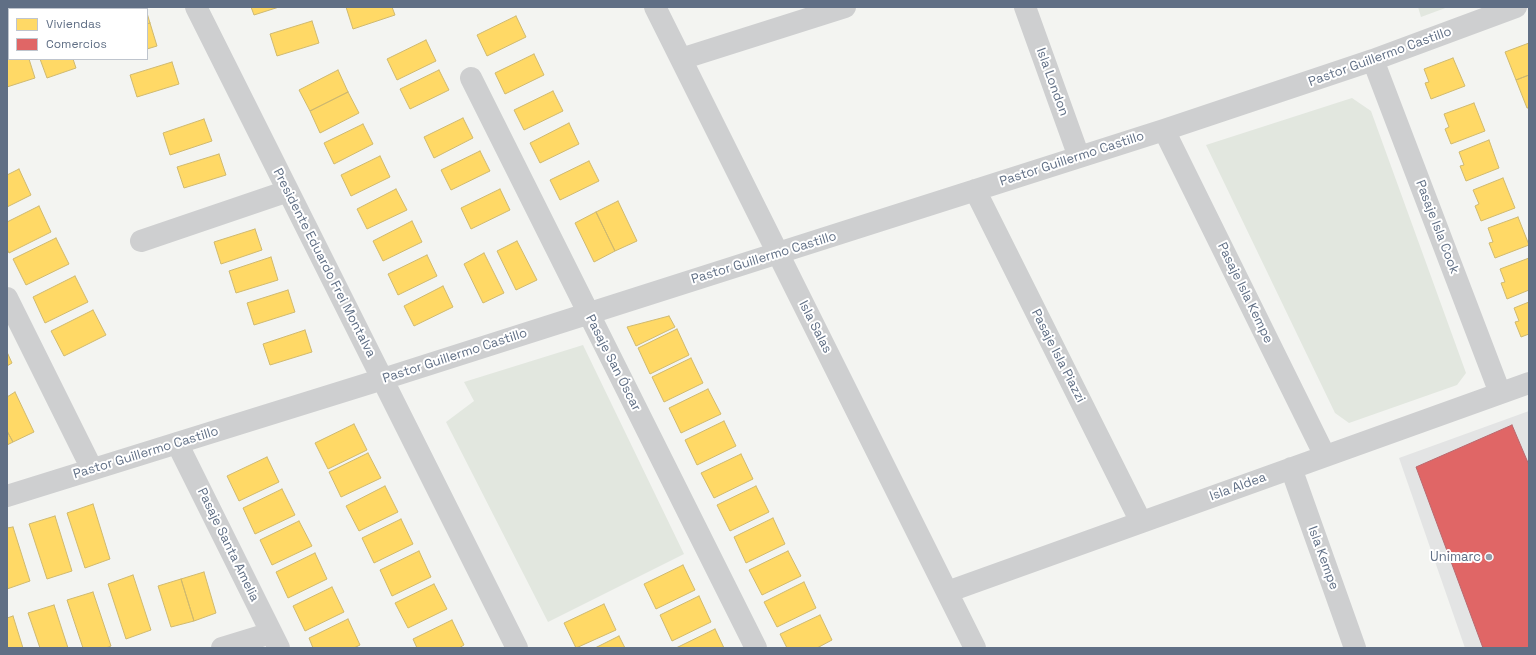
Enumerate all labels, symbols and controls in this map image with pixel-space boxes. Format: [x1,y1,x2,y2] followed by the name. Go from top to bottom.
[8,8,148,60] legend
[46,16,101,32] text: Viviendas
[1306,24,1454,90] street label: Pastor Guillermo Castillo
[46,36,107,52] text: Comercios
[1032,46,1072,118] street label: Isla London
[998,128,1146,190] street label: Pastor Guillermo Castillo
[269,166,379,360] street label: Presidente Eduardo Frei Montalva
[1412,178,1462,276] street label: Pasaje Isla Cook
[689,228,839,288] street label: Pastor Guillermo Castillo
[1214,240,1276,346] street label: Pasaje Isla Kempe
[795,298,835,356] street label: Isla Salas
[1028,307,1088,405] street label: Pasaje Isla Piazzi
[582,312,644,414] street label: Pasaje San Óscar
[381,325,529,387] street label: Pastor Guillermo Castillo
[71,423,221,483] street label: Pastor Guillermo Castillo
[1208,470,1268,504] street label: Isla Aldea
[194,486,262,604] street label: Pasaje Santa Amelia
[1304,524,1342,592] street label: Isla Kempe
[1430,549,1481,565] place label: Unimarc
[1484,552,1494,562] marker: Unimarc

